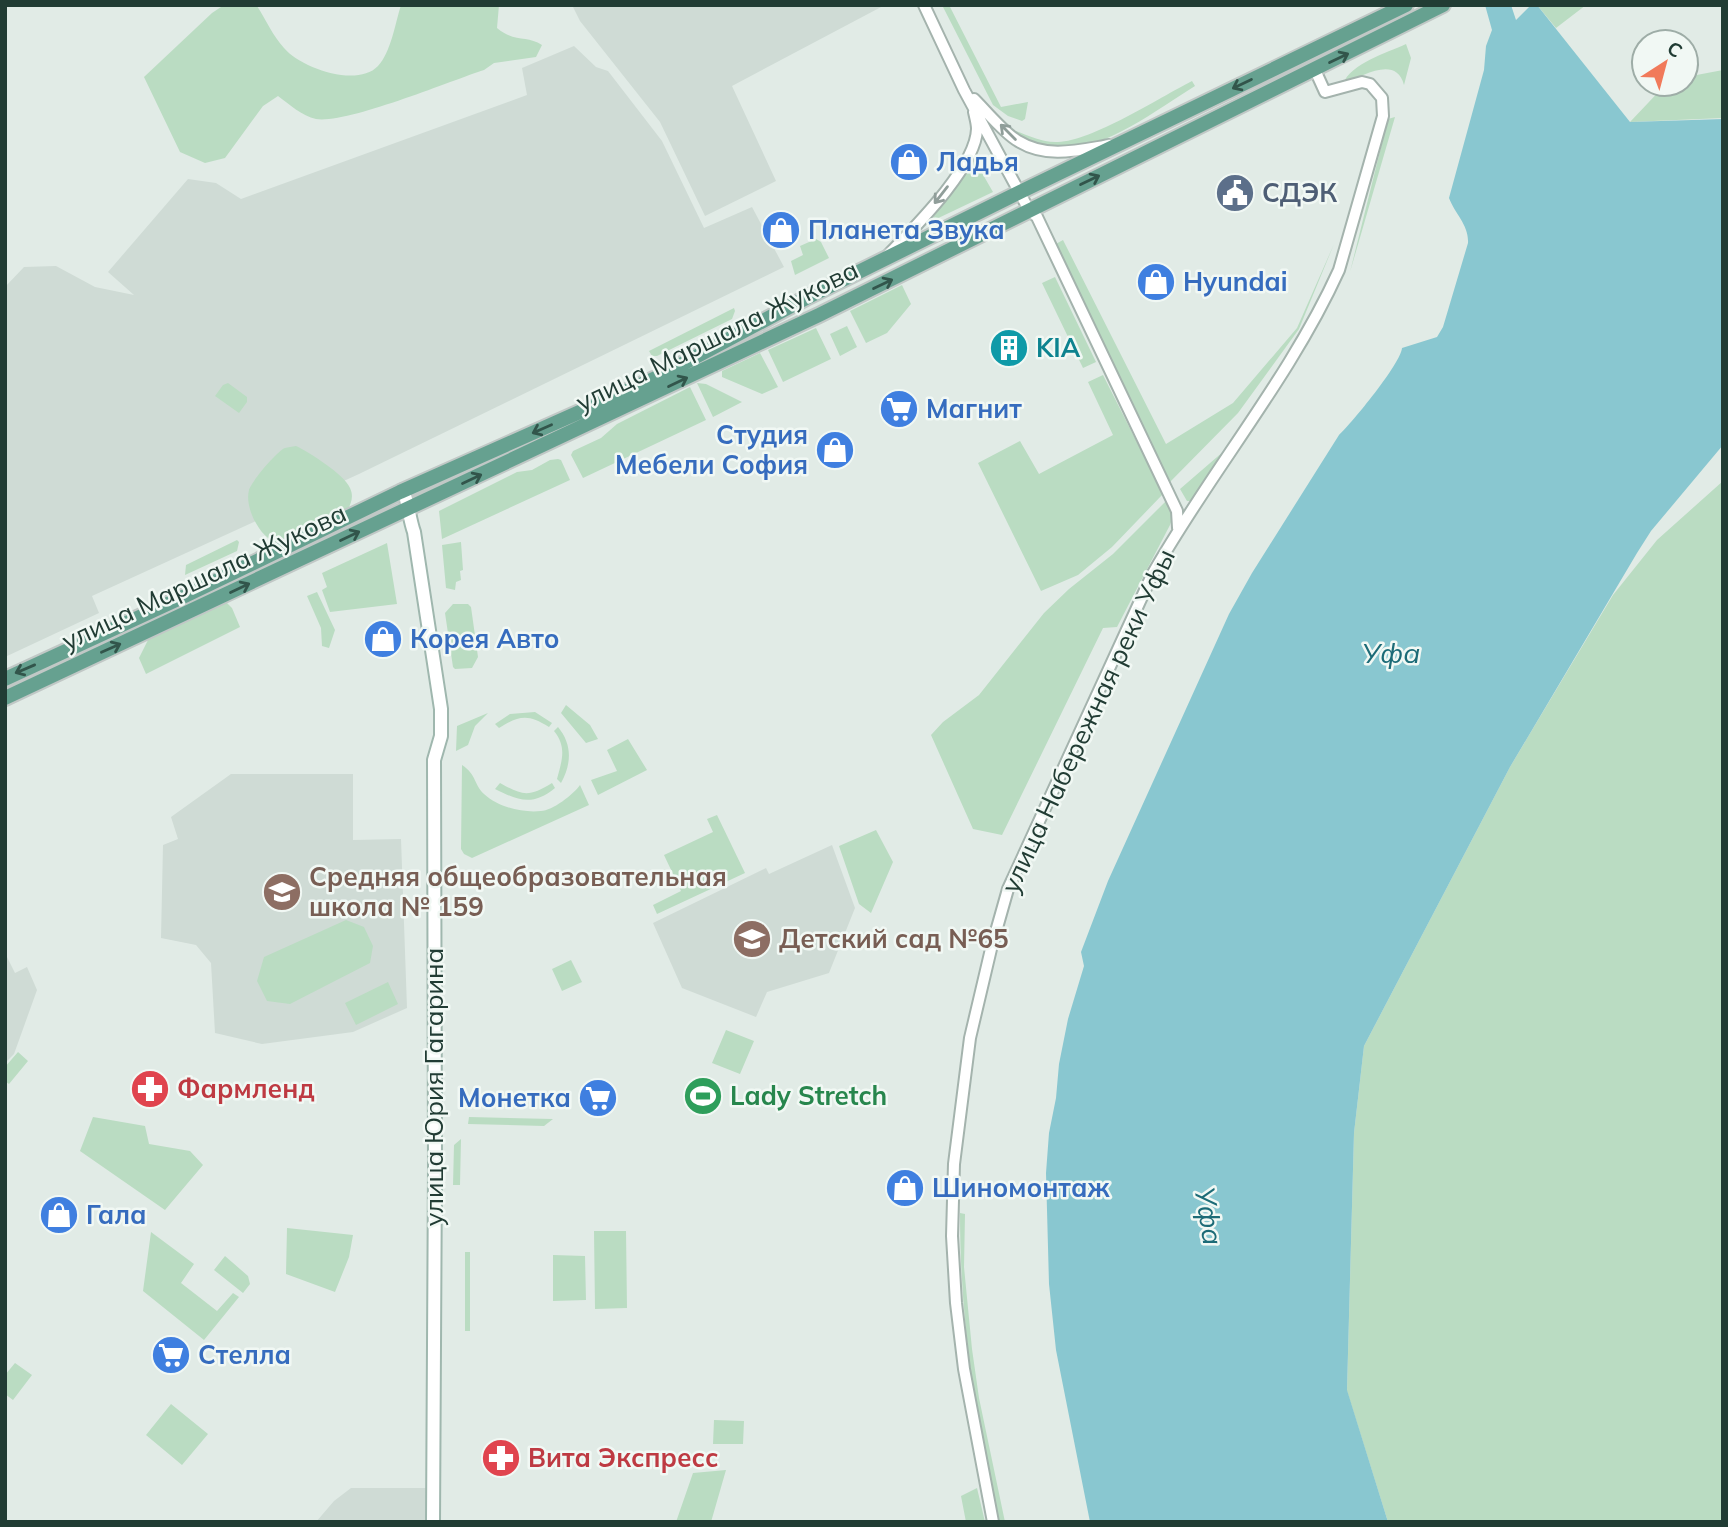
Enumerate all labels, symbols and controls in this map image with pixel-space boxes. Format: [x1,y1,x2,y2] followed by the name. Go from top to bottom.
[1630,28,1700,98] north arrow
[1663,36,1687,63] text: С
[1328,51,1349,65] one-way arrow
[1231,79,1252,92] one-way arrow
[999,123,1016,140] one-way arrow
[888,141,930,183] shop icon: Ладья
[936,145,1019,178] place label: Ладья
[1214,172,1256,214] public building icon: СДЭК
[1079,173,1100,186] one-way arrow
[1262,176,1337,209] place label: СДЭК
[934,186,949,204] one-way arrow
[760,209,802,251] shop icon: Планета Звука
[808,213,1005,246] place label: Планета Звука
[570,253,864,418] street label: улица Маршала Жукова
[1135,261,1177,303] shop icon: Hyundai
[1183,265,1287,298] place label: Hyundai
[872,276,893,290] one-way arrow
[988,327,1030,369] building icon: KIA
[1036,331,1081,364] place label: KIA
[667,375,688,388] one-way arrow
[878,388,920,430] supermarket icon: Магнит
[926,392,1022,425] place label: Магнит
[615,418,808,481] place label: Студия Мебели София
[532,423,553,436] one-way arrow
[814,429,856,471] shop icon: Студия Мебели София
[461,472,482,485] one-way arrow
[56,496,351,657] street label: улица Маршала Жукова
[339,529,360,542] one-way arrow
[993,543,1182,898] street label: улица Набережная реки Уфы
[229,581,250,595] one-way arrow
[362,618,404,660] shop icon: Корея Авто
[410,622,560,655] place label: Корея Авто
[1362,635,1420,670] water label: Уфа
[100,641,121,654] one-way arrow
[15,664,37,677] one-way arrow
[309,860,727,923] place label: Средняя общеобразовательная школа № 159
[261,871,303,913] school or university icon: Средняя общеобразовательная школа № 159
[731,918,773,960] school or university icon: Детский сад №65
[779,922,1009,955] place label: Детский сад №65
[417,948,450,1226] street label: улица Юрия Гагарина
[129,1068,171,1110] pharmacy icon: Фармленд
[177,1072,315,1105] place label: Фармленд
[682,1075,724,1117] sports icon: Lady Stretch
[577,1077,619,1119] supermarket icon: Монетка
[730,1079,887,1112] place label: Lady Stretch
[458,1081,571,1114] place label: Монетка
[884,1167,926,1209] shop icon: Шиномонтаж
[932,1171,1110,1204] place label: Шиномонтаж
[1188,1184,1231,1248] water label: Уфа
[38,1194,80,1236] shop icon: Гала
[86,1198,147,1231] place label: Гала
[150,1334,192,1376] supermarket icon: Стелла
[198,1338,291,1371] place label: Стелла
[480,1437,522,1479] pharmacy icon: Вита Экспресс
[528,1441,719,1474] place label: Вита Экспресс

